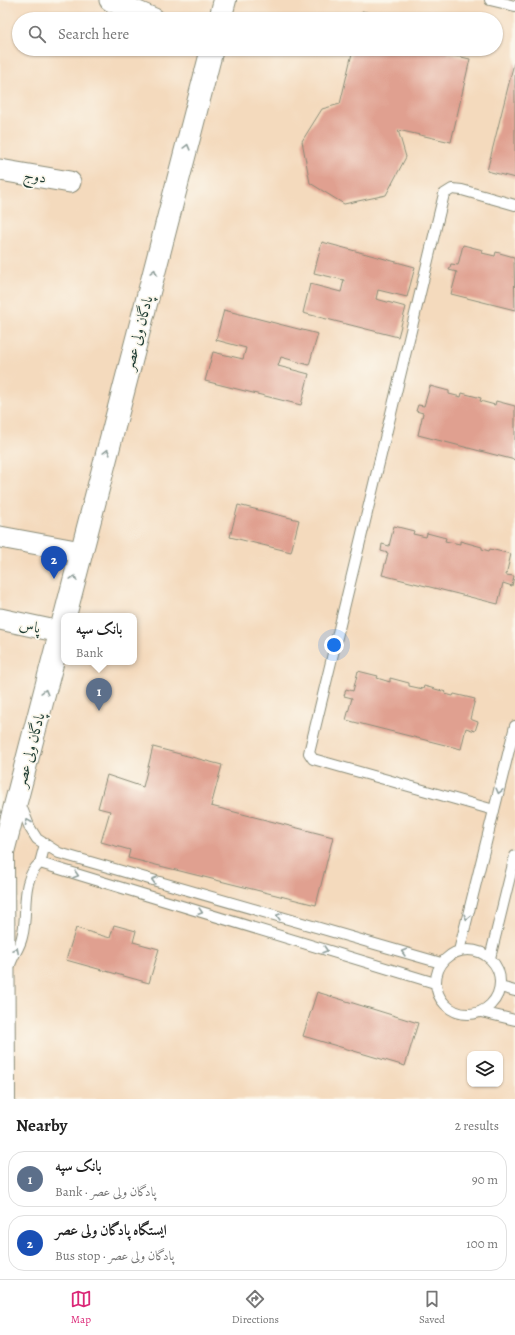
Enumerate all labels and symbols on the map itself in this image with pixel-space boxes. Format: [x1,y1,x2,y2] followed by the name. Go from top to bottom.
[182,143,191,150] one-way arrow
[22,164,48,191] street label: دوج
[149,269,158,276] one-way arrow
[118,293,159,375] street label: پادگان ولی عصر
[102,449,111,456] one-way arrow
[41,546,67,579] pin: 2
[70,575,78,581] one-way arrow
[17,614,44,639] street label: پاس
[324,635,344,655] your location
[86,678,112,711] pin: 1
[40,689,48,695] one-way arrow
[10,710,51,792] street label: پادگان ولی عصر
[495,788,503,794] one-way arrow
[24,819,32,826] one-way arrow
[72,870,79,879] one-way arrow
[151,876,158,885] one-way arrow
[197,907,204,916] one-way arrow
[276,912,283,921] one-way arrow
[464,914,472,921] one-way arrow
[321,945,328,954] one-way arrow
[11,946,19,954] one-way arrow
[401,948,408,957] one-way arrow

